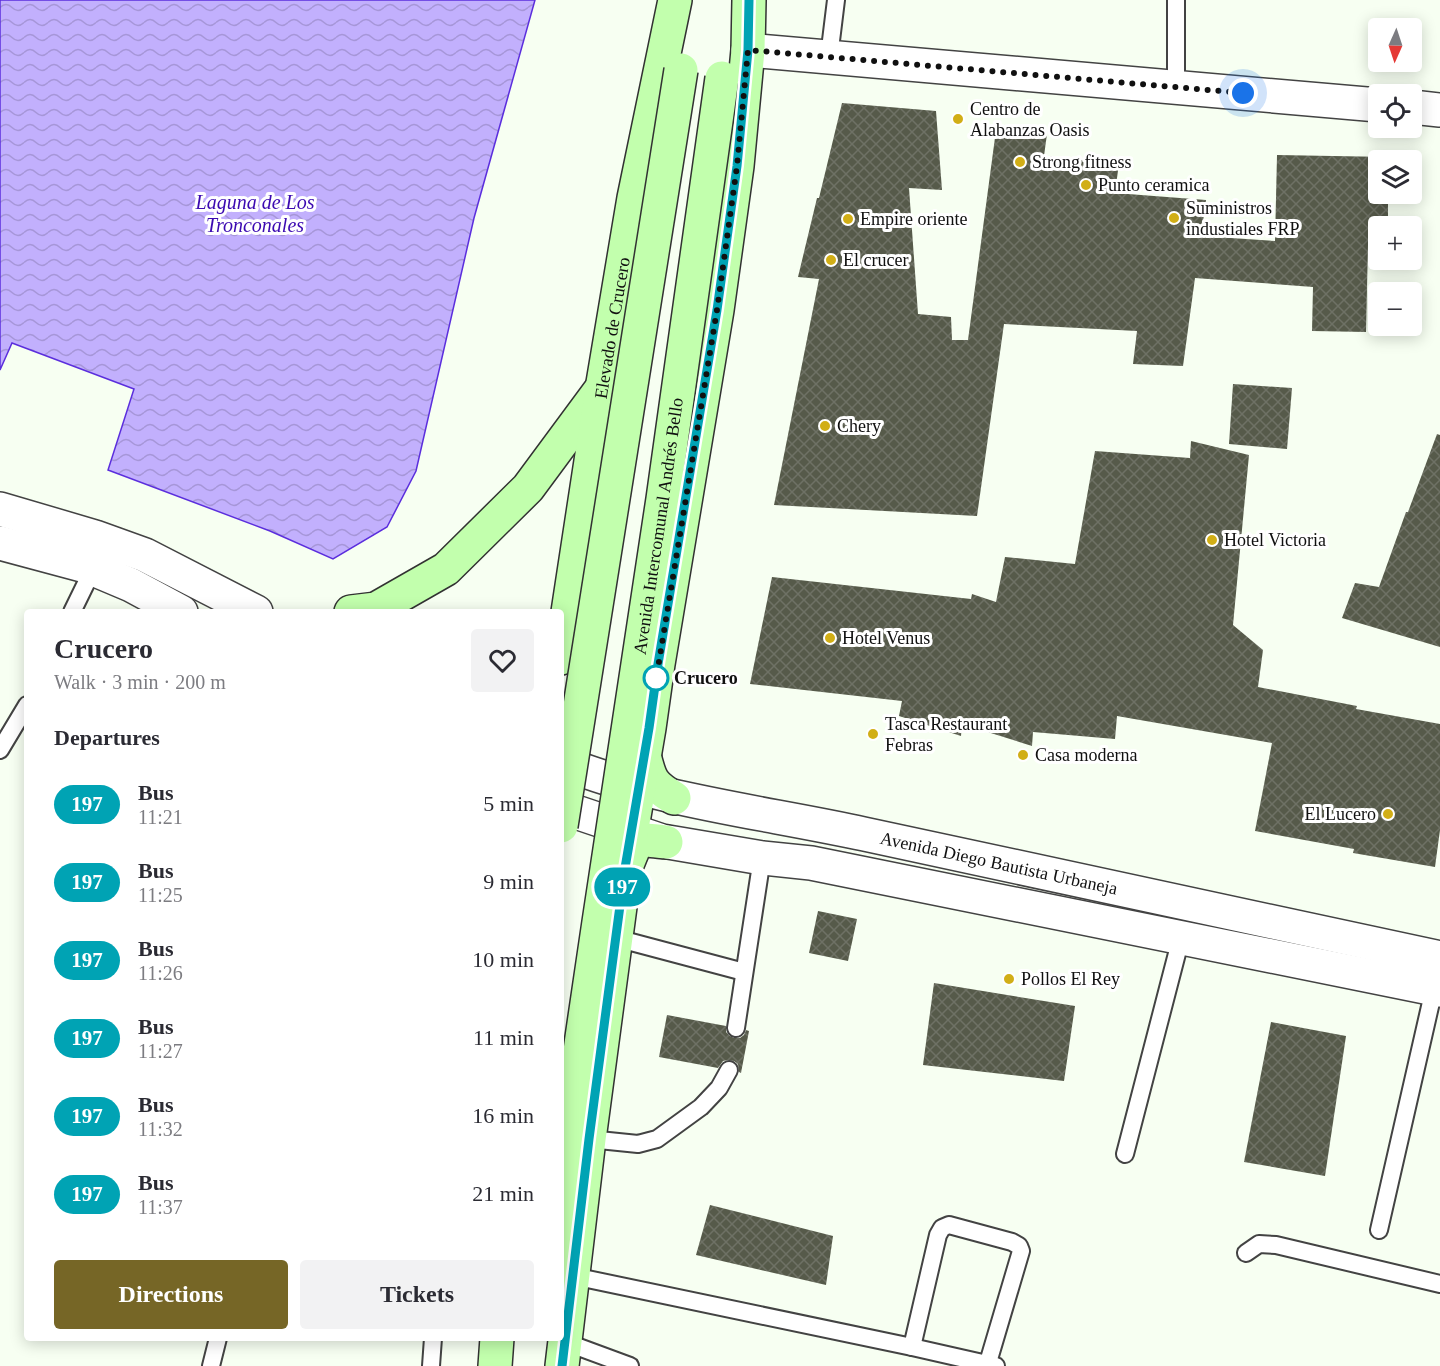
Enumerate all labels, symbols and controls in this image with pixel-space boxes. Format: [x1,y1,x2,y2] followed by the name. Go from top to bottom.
[1368,18,1422,72] north arrow
[1368,18,1422,336] map controls
[1228,78,1258,108] your location
[1368,84,1422,138] button: locate
[970,99,1089,140] place label: Centro de Alabanzas Oasis
[951,112,965,126] marker: Centro de Alabanzas Oasis
[1368,150,1422,204] button: layers
[1032,152,1132,172] place label: Strong fitness
[1013,155,1027,169] marker: Strong fitness
[1098,175,1209,195] place label: Punto ceramica
[1079,178,1093,192] marker: Punto ceramica
[195,191,315,236] water label: Laguna de Los Tronconales
[1186,198,1300,239] place label: Suministros industiales FRP
[860,209,967,229] place label: Empire oriente
[1167,211,1181,225] marker: Suministros industiales FRP
[841,212,855,226] marker: Empire oriente
[1368,216,1422,270] button: +
[843,250,908,270] place label: El crucer
[824,253,838,267] marker: El crucer
[591,256,634,400] street label: Elevado de Crucero
[1368,282,1422,336] button: −
[630,396,687,656] street label: Avenida Intercomunal Andrés Bello
[837,416,881,436] place label: Chery
[818,419,832,433] marker: Chery
[1224,530,1326,550] place label: Hotel Victoria
[1205,533,1219,547] marker: Hotel Victoria
[842,628,930,648] place label: Hotel Venus
[471,629,534,692] button: heart
[823,631,837,645] marker: Hotel Venus
[54,633,153,664] text: Crucero
[643,665,669,691] marker: Crucero
[674,668,738,688] place label: Crucero
[54,671,226,693] text: Walk · 3 min · 200 m
[885,714,1007,755] place label: Tasca Restaurant Febras
[54,725,160,750] text: Departures
[866,727,880,741] marker: Tasca Restaurant Febras
[1035,745,1137,765] place label: Casa moderna
[1016,748,1030,762] marker: Casa moderna
[138,780,173,805] text: Bus
[483,791,534,816] text: 5 min
[71,792,103,816] text: 197
[1305,804,1376,824] place label: El Lucero
[138,806,183,828] text: 11:21
[1381,807,1395,821] marker: El Lucero
[878,828,1119,899] street label: Avenida Diego Bautista Urbaneja
[138,858,173,883] text: Bus
[588,868,656,906] line badge: 197
[483,869,534,894] text: 9 min
[71,870,103,894] text: 197
[606,875,638,899] text: 197
[138,884,183,906] text: 11:25
[138,936,173,961] text: Bus
[472,947,534,972] text: 10 min
[71,948,103,972] text: 197
[138,962,183,984] text: 11:26
[1021,969,1120,989] place label: Pollos El Rey
[1002,972,1016,986] marker: Pollos El Rey
[138,1014,173,1039] text: Bus
[473,1025,534,1050] text: 11 min
[71,1026,103,1050] text: 197
[138,1040,183,1062] text: 11:27
[138,1092,173,1117] text: Bus
[472,1103,534,1128] text: 16 min
[71,1104,103,1128] text: 197
[138,1118,183,1140] text: 11:32
[138,1170,173,1195] text: Bus
[472,1181,534,1206] text: 21 min
[71,1182,103,1206] text: 197
[138,1196,183,1218] text: 11:37
[54,1260,288,1329] button: Directions
[300,1260,534,1329] button: Tickets

